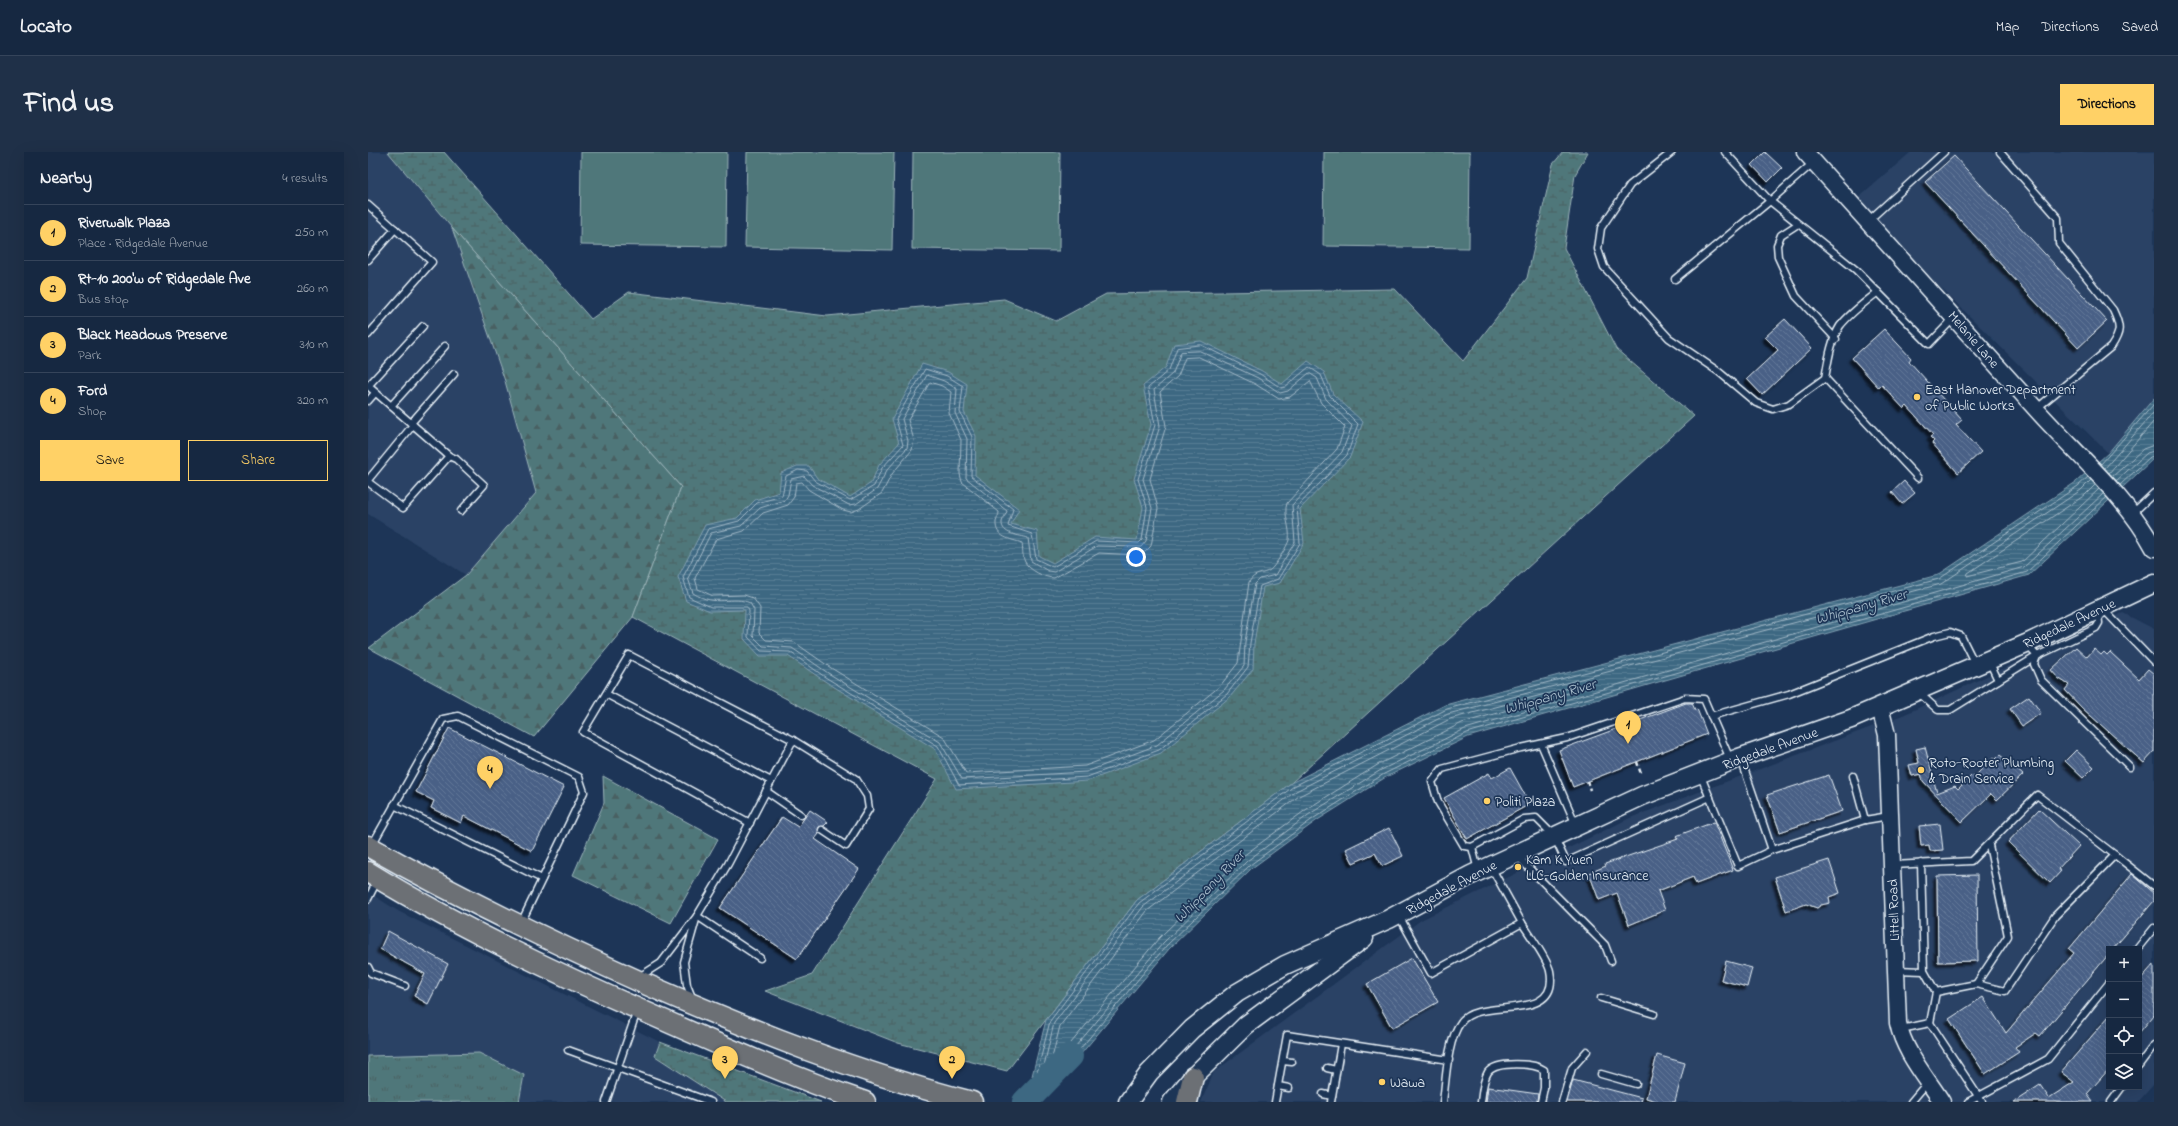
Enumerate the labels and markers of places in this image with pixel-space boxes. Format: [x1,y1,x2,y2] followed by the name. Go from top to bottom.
[1925,380,2076,417] place label: East Hanover Department of Public Works
[1912,392,1922,402] marker: East Hanover Department of Public Works
[1615,711,1641,744] pin: 1
[1929,753,2054,790] place label: Roto-Rooter Plumbing & Drain Service
[477,756,503,789] pin: 4
[1916,765,1926,775] marker: Roto-Rooter Plumbing & Drain Service
[1495,792,1555,813] place label: Politi Plaza
[1482,796,1492,806] marker: Politi Plaza
[1526,850,1649,887] place label: Kam K Yuen LLC-Golden Insurance
[1513,862,1523,872] marker: Kam K Yuen LLC-Golden Insurance
[712,1046,738,1079] pin: 3
[939,1046,965,1079] pin: 2
[1390,1073,1425,1094] place label: Wawa
[1377,1077,1387,1087] marker: Wawa

